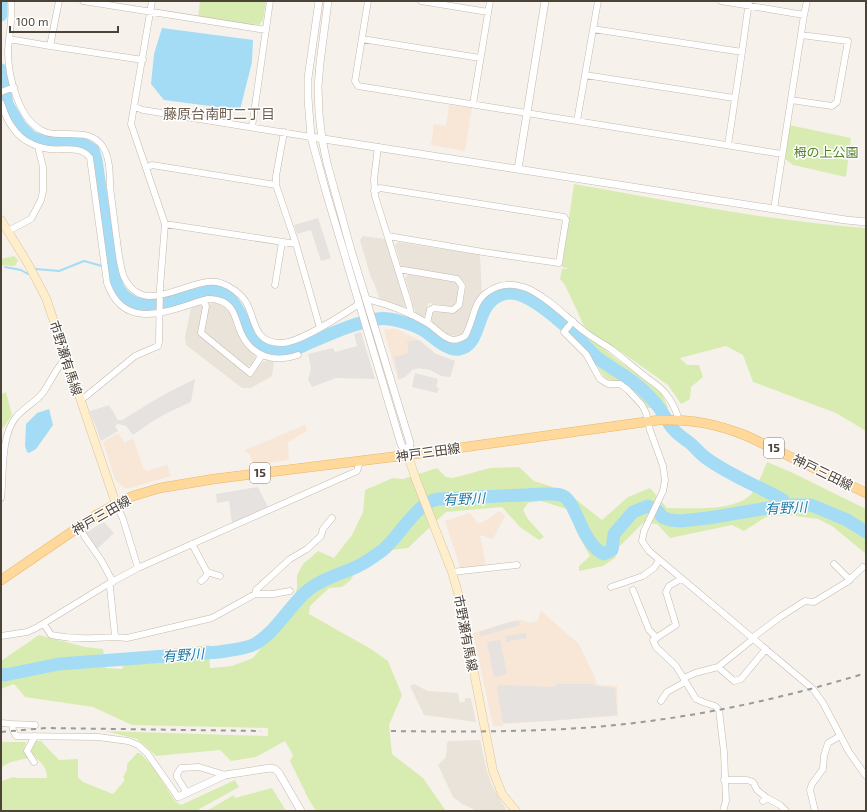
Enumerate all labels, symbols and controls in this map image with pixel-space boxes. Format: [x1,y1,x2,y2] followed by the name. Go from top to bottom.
[10,8,118,34] scale bar
[16,14,48,28] text: 100 m
[163,105,275,122] district label: 藤原台南町二丁目
[793,144,859,160] park label: 栂の上公園
[46,318,86,398] street label: 市野瀬有馬線
[764,438,784,458] road number: 15
[395,440,461,464] street label: 神戸三田線
[790,451,856,493] street label: 神戸三田線
[250,463,270,483] road number: 15
[443,489,487,508] water label: 有野川
[69,492,133,538] street label: 神戸三田線
[765,498,809,517] water label: 有野川
[451,593,481,673] street label: 市野瀬有馬線
[161,644,207,664] water label: 有野川

